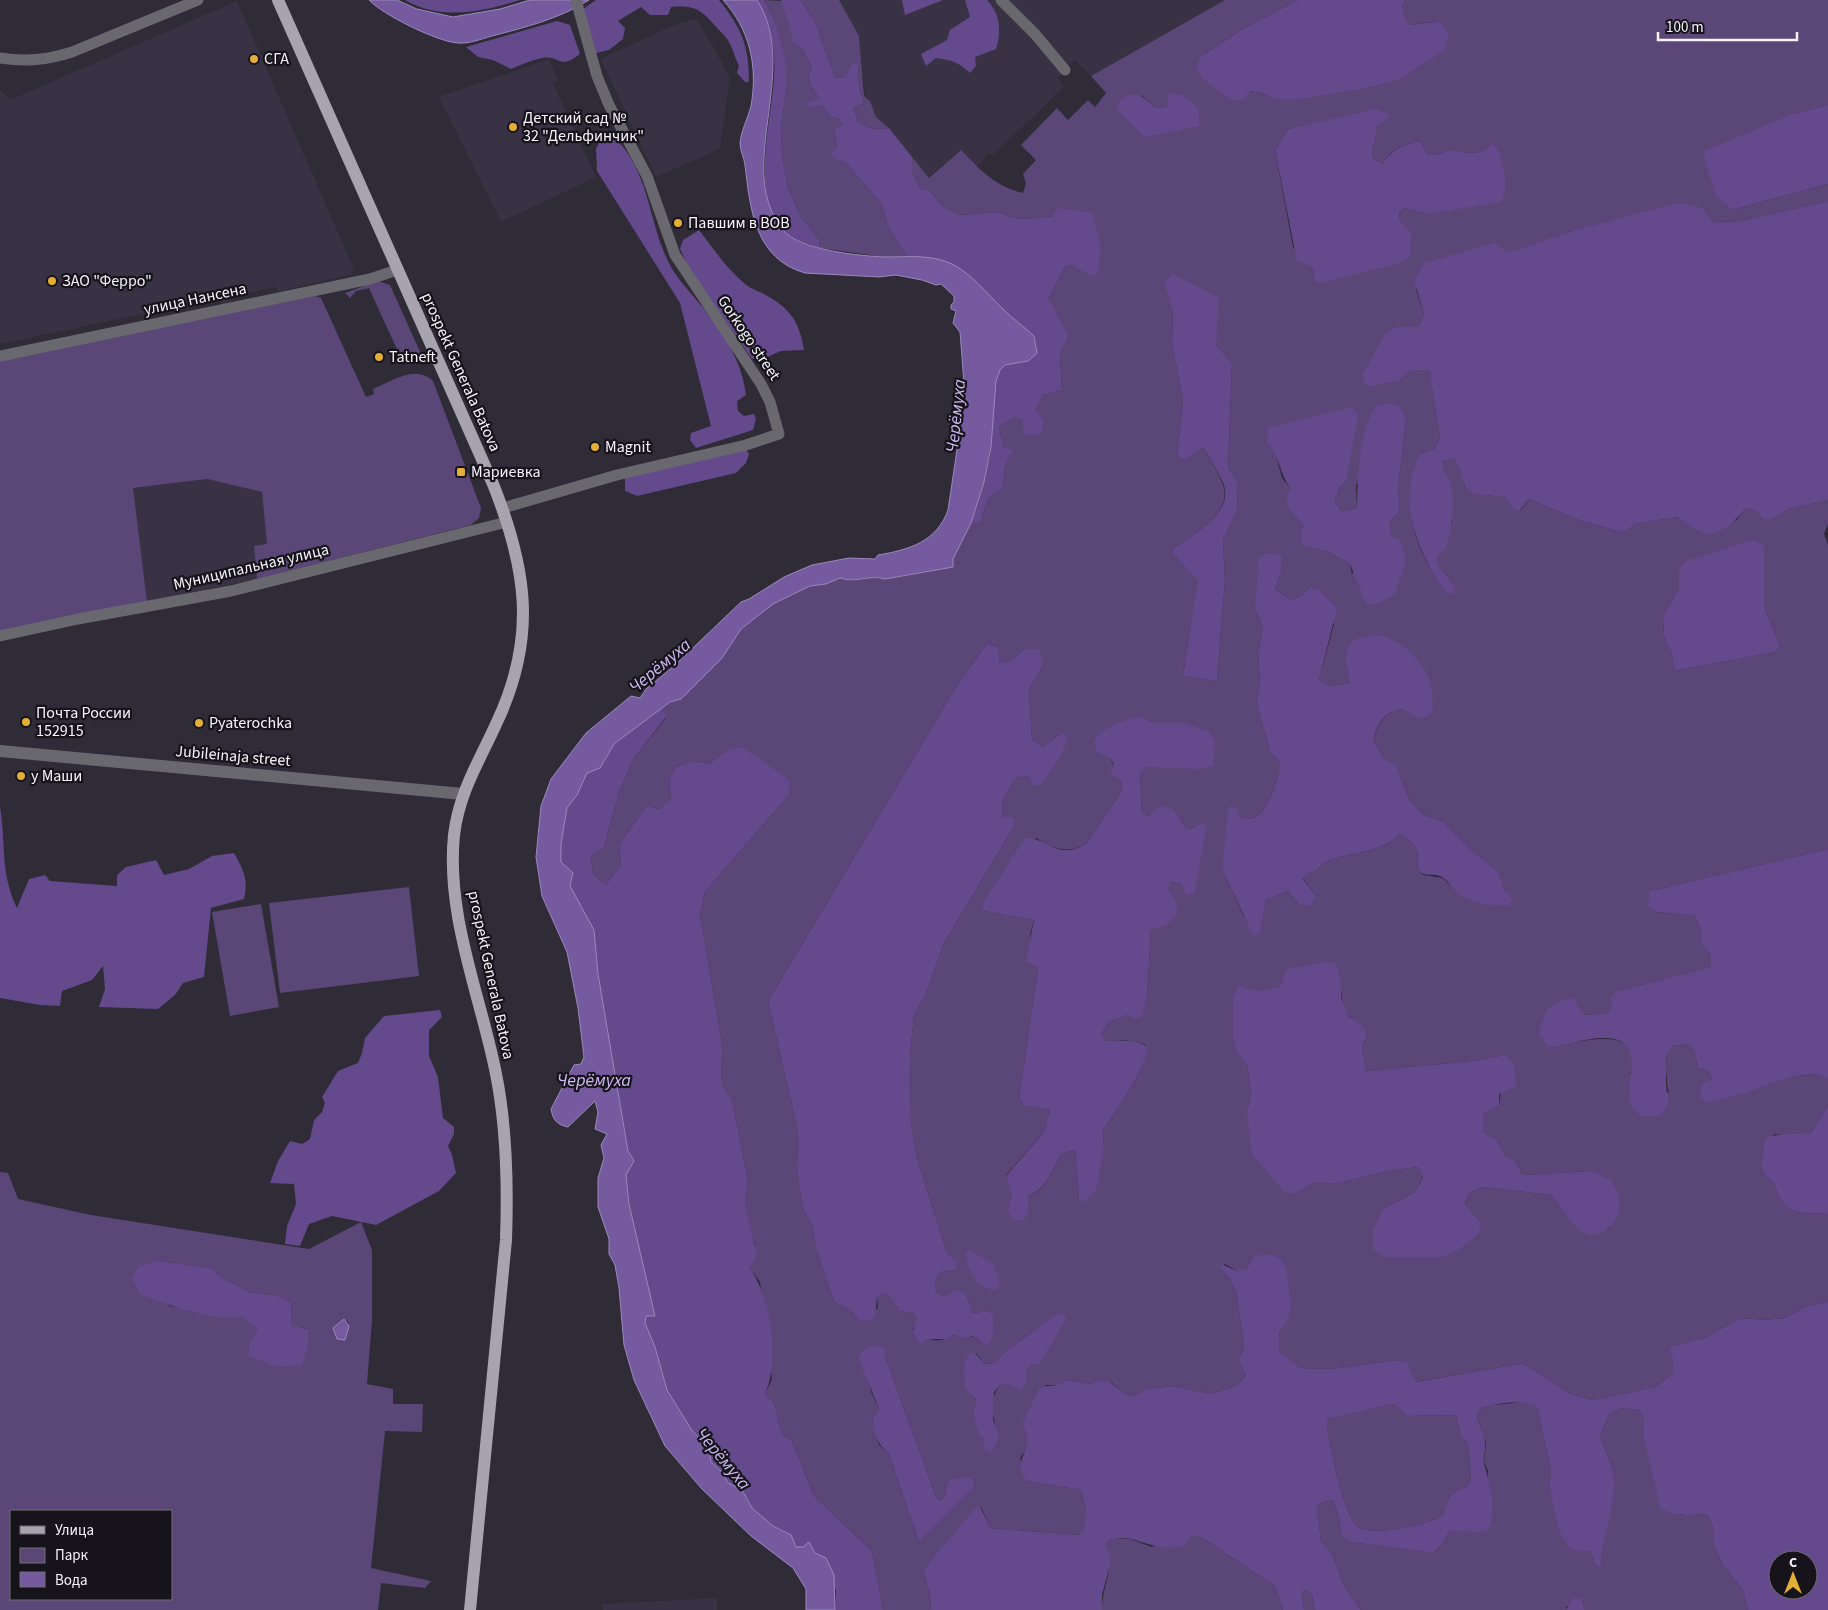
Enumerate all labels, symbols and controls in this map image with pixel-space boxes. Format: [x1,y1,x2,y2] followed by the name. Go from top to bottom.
[1658,10,1797,42] scale bar
[1666,17,1704,38] text: 100 m
[264,48,289,70] place label: СГА
[248,53,260,65] marker: СГА
[523,107,644,147] place label: Детский сад № 32 "Дельфинчик"
[507,121,519,133] marker: Детский сад № 32 "Дельфинчик"
[688,212,790,234] place label: Павшим в ВОВ
[672,217,684,229] marker: Павшим в ВОВ
[62,270,152,292] place label: ЗАО "Ферро"
[46,275,58,287] marker: ЗАО "Ферро"
[142,277,248,321] street label: улица Нансена
[416,289,506,455] street label: prospekt Generala Batova
[712,291,786,385] street label: Gorkogo street
[389,346,436,368] place label: Tatneft
[373,351,385,363] marker: Tatneft
[940,378,972,454] water label: Черёмуха
[605,436,651,458] place label: Magnit
[589,441,601,453] marker: Magnit
[471,461,541,483] place label: Мариевка
[455,466,467,478] marker: Мариевка
[171,538,331,596] street label: Муниципальная улица
[624,632,697,699] water label: Черёмуха
[36,702,131,742] place label: Почта России 152915
[209,712,292,734] place label: Pyaterochka
[20,716,32,728] marker: Почта России 152915
[193,717,205,729] marker: Pyaterochka
[175,740,292,772] street label: Jubileinaja street
[31,765,82,787] place label: у Маши
[15,770,27,782] marker: у Маши
[462,889,520,1061] street label: prospekt Generala Batova
[557,1068,631,1093] water label: Черёмуха
[690,1423,757,1496] water label: Черёмуха
[10,1510,172,1600] legend
[55,1520,94,1541] text: Улица
[55,1545,89,1566] text: Парк
[1768,1550,1818,1600] north arrow
[1789,1553,1797,1573] text: С
[55,1570,88,1591] text: Вода

